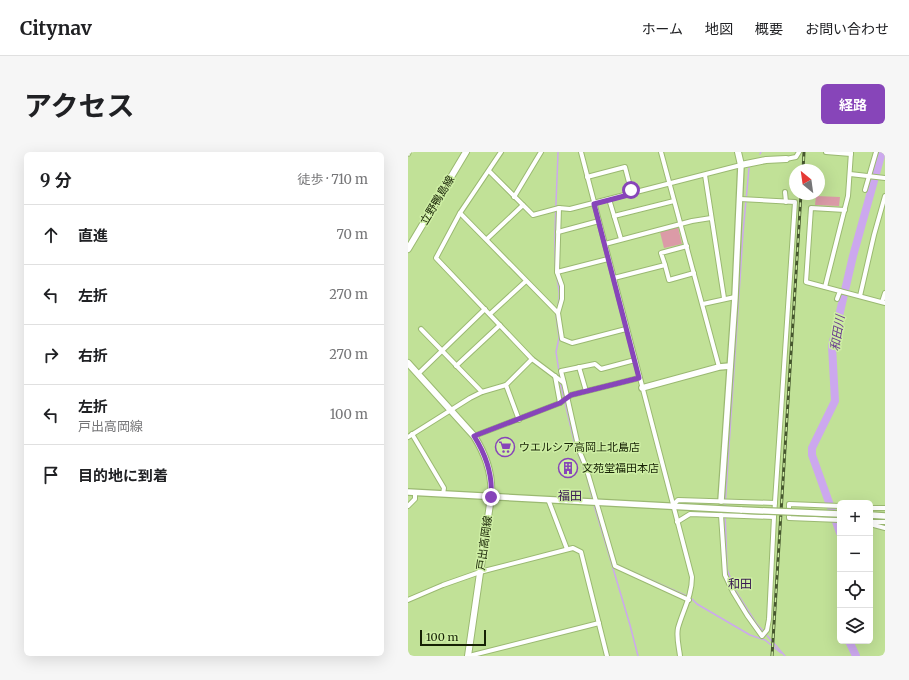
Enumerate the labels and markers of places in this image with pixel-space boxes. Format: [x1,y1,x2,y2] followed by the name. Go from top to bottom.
[494,436,516,458] supermarket icon: ウエルシア高岡上北島店
[519,440,640,454] place label: ウエルシア高岡上北島店
[557,457,579,479] building icon: 文苑堂福田本店
[582,461,659,475] place label: 文苑堂福田本店

